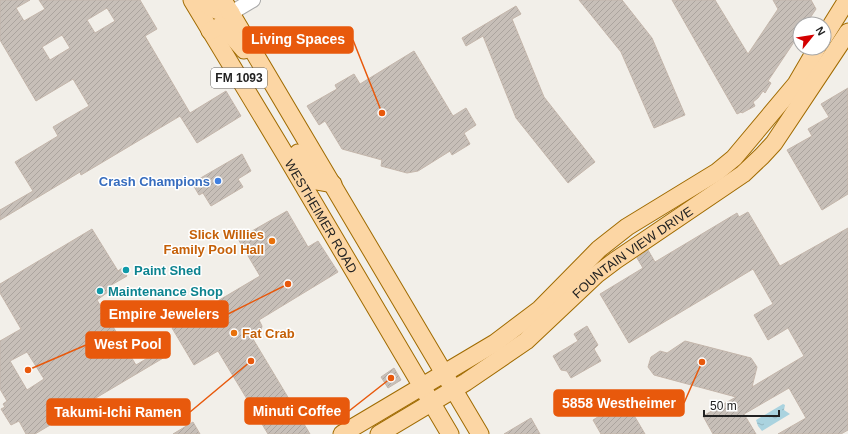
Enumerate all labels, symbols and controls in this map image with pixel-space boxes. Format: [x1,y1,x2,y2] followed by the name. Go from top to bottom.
[792,16,832,56] north arrow
[813,25,828,37] text: N
[243,27,353,53] callout: Living Spaces
[251,31,345,47] text: Living Spaces
[211,68,267,88] road number: FM 1093
[282,157,360,276] street label: WESTHEIMER ROAD
[99,174,210,189] place label: Crash Champions
[213,176,223,186] marker: Crash Champions
[569,203,696,301] street label: FOUNTAIN VIEW DRIVE
[164,227,264,257] place label: Slick Willies Family Pool Hall
[267,236,277,246] marker: Slick Willies Family Pool Hall
[134,263,201,278] place label: Paint Shed
[121,265,131,275] marker: Paint Shed
[108,284,223,299] place label: Maintenance Shop
[95,286,105,296] marker: Maintenance Shop
[101,301,228,327] callout: Empire Jewelers
[109,306,219,322] text: Empire Jewelers
[242,326,295,341] place label: Fat Crab
[229,328,239,338] marker: Fat Crab
[86,332,170,358] callout: West Pool
[94,336,162,352] text: West Pool
[554,390,684,416] callout: 5858 Westheimer
[704,392,779,418] scale bar
[562,395,677,411] text: 5858 Westheimer
[245,398,349,424] callout: Minuti Coffee
[47,399,190,425] callout: Takumi-Ichi Ramen
[710,399,737,413] text: 50 m
[253,403,342,419] text: Minuti Coffee
[54,404,182,420] text: Takumi-Ichi Ramen

